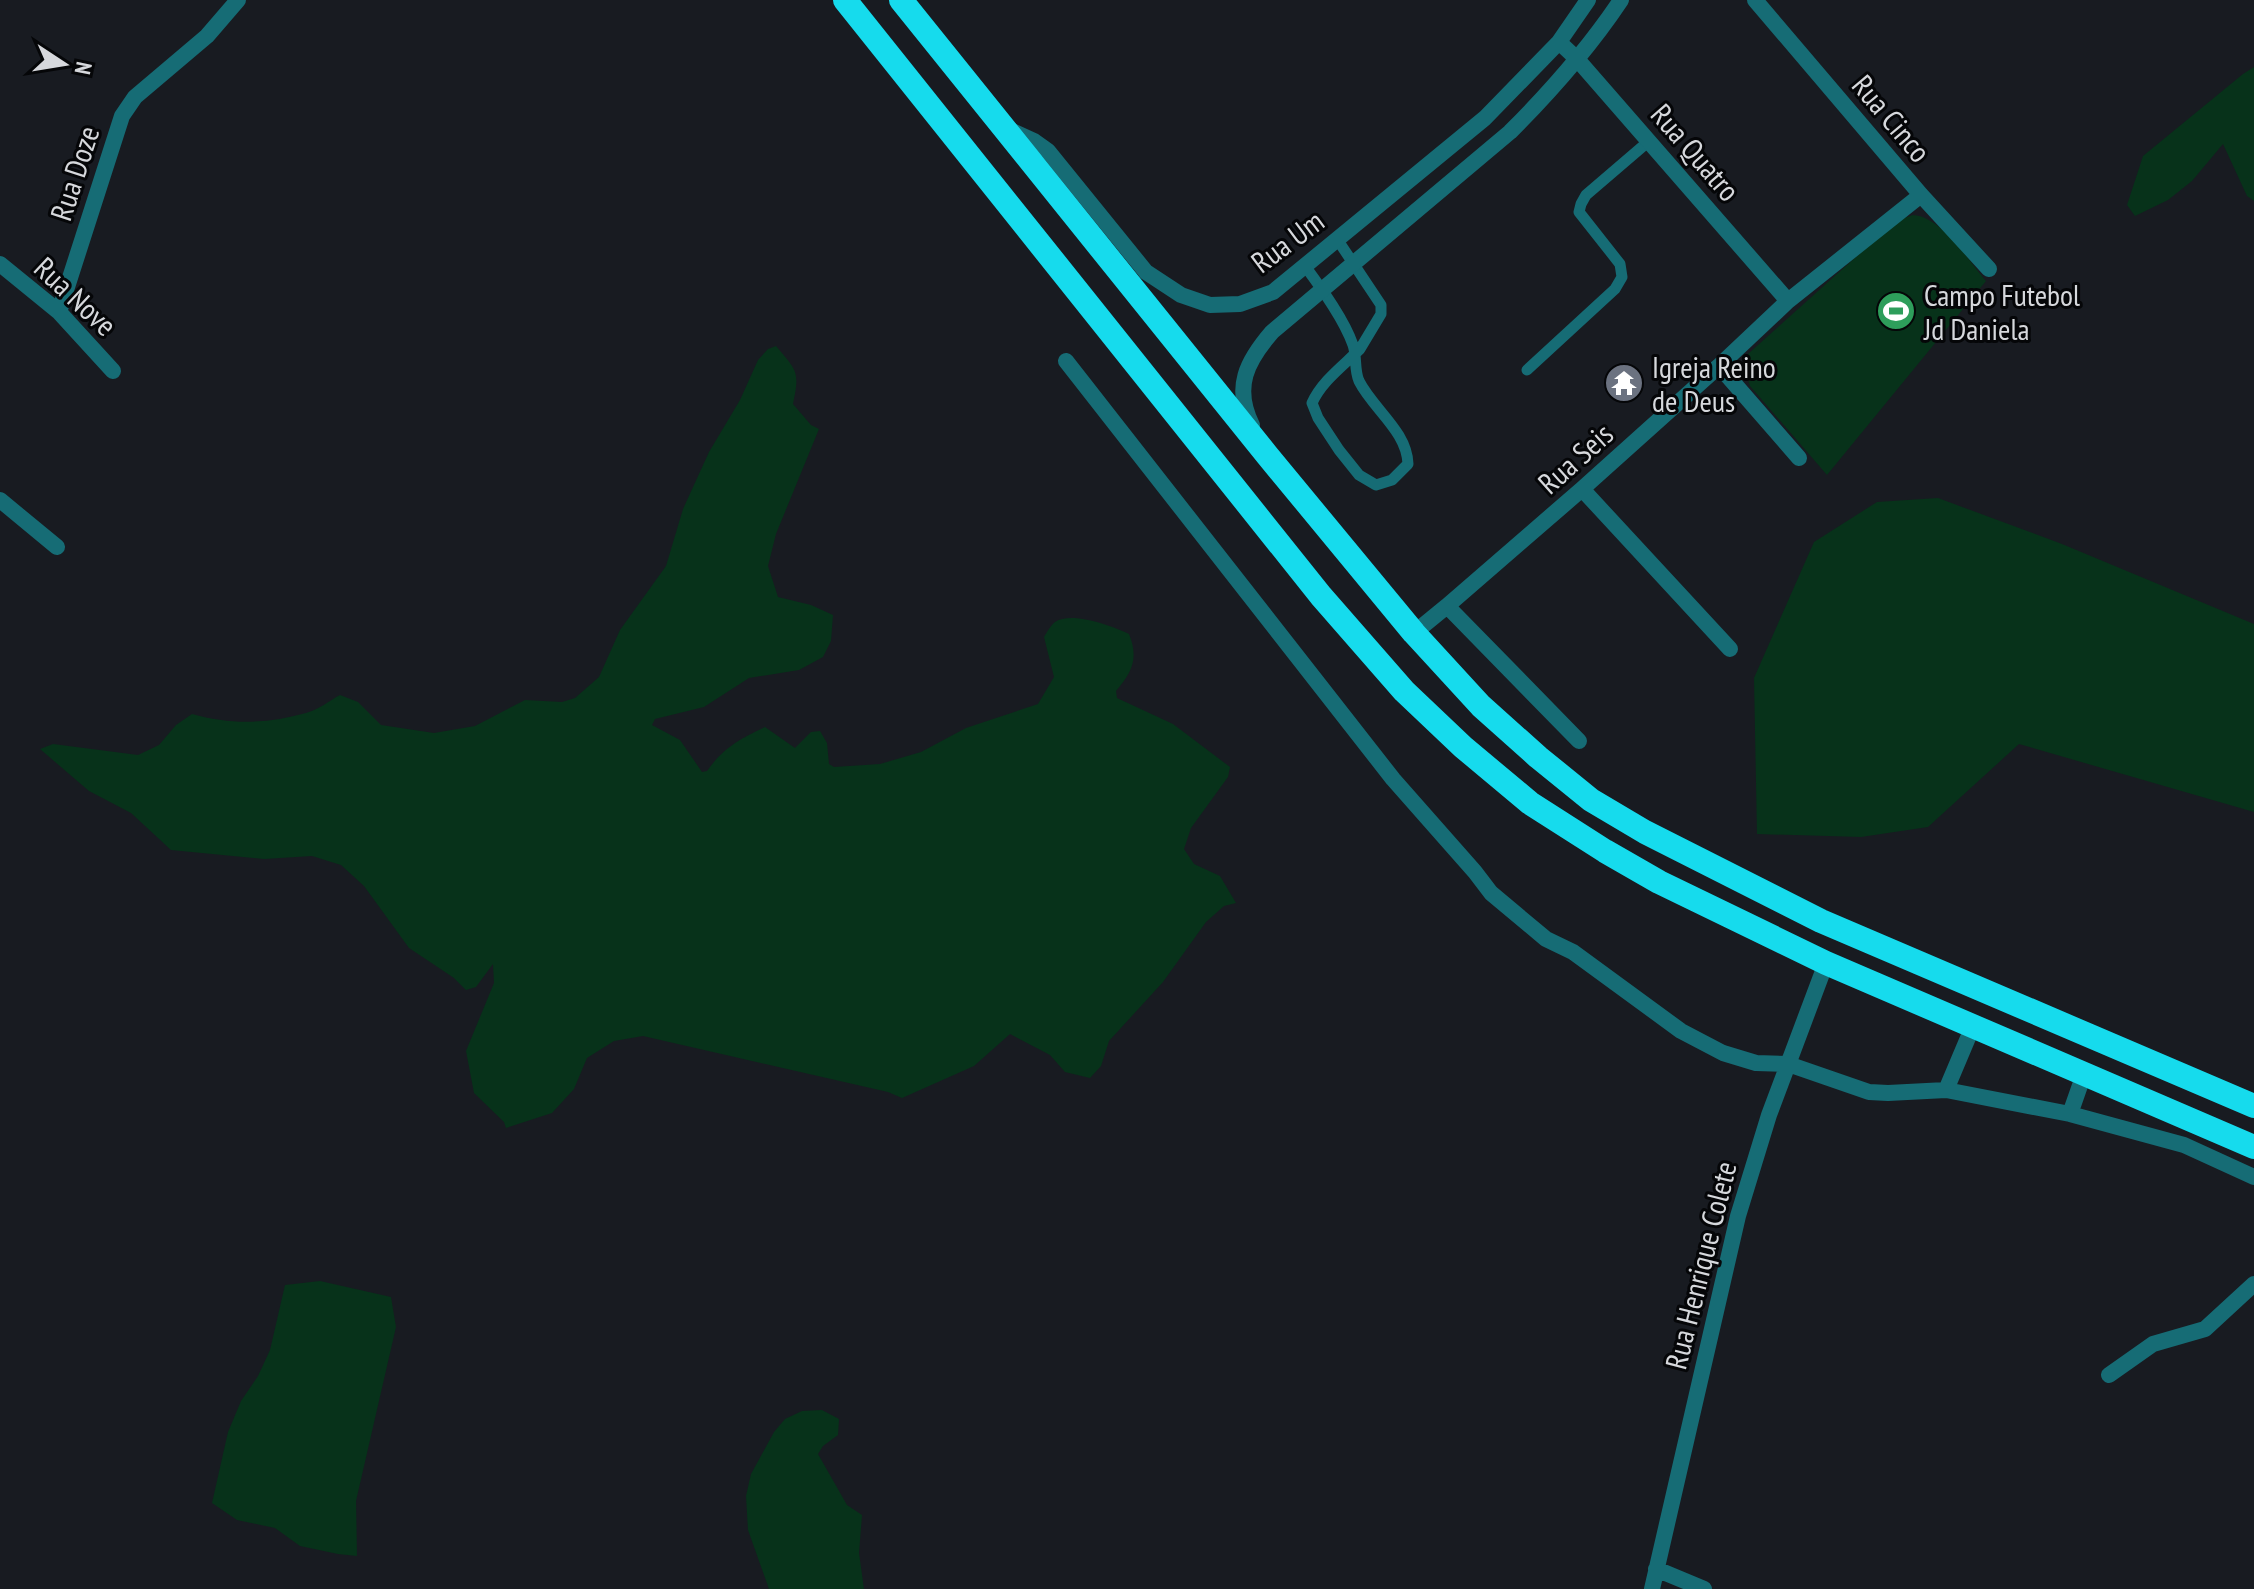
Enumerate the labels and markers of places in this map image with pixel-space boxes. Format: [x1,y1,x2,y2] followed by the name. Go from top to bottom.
[1923,275,2080,348] place label: Campo Futebol Jd Daniela
[1875,290,1917,332] sports icon: Campo Futebol Jd Daniela
[1652,347,1776,420] place label: Igreja Reino de Deus
[1603,362,1645,404] temple icon: Igreja Reino de Deus

